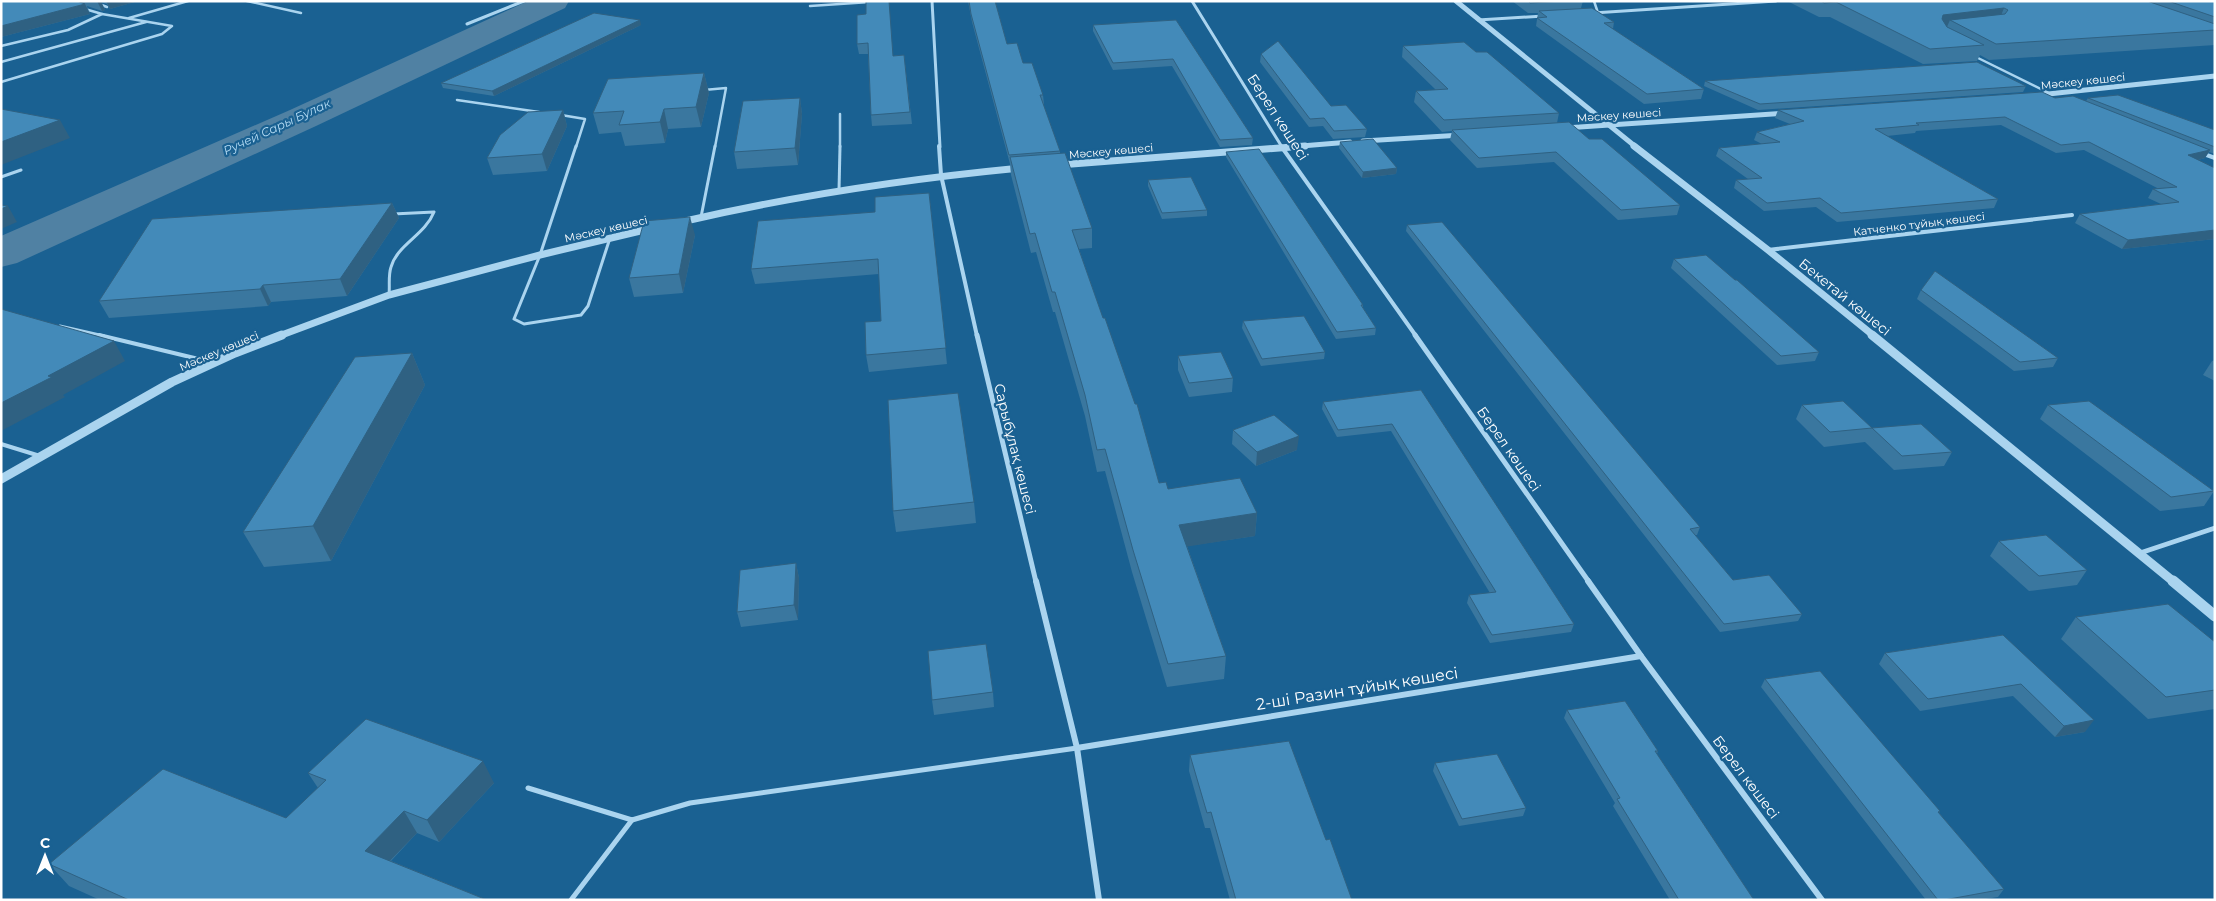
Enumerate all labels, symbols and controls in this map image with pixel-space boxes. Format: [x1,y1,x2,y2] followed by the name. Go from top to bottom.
[1243,70,1313,164] street label: Берел көшесі
[2040,70,2126,92] street label: Мәскеу көшесі
[221,95,334,158] water label: Ручей Сары Булак
[1576,105,1662,125] street label: Мәскеу көшесі
[1068,140,1154,162] street label: Мәскеу көшесі
[1852,209,1986,239] street label: Катченко тұйық көшесі
[563,213,649,245] street label: Мәскеу көшесі
[1795,254,1895,340] street label: Бекетай көшесі
[177,328,261,374] street label: Мәскеу көшесі
[990,382,1040,516] street label: Сарыбұлақ көшесі
[1473,403,1545,495] street label: Берел көшесі
[1255,663,1459,714] street label: 2-ші Разин тұйық көшесі
[1709,732,1783,822] street label: Берел көшесі
[20,831,70,881] north arrow
[40,834,50,852] text: С

